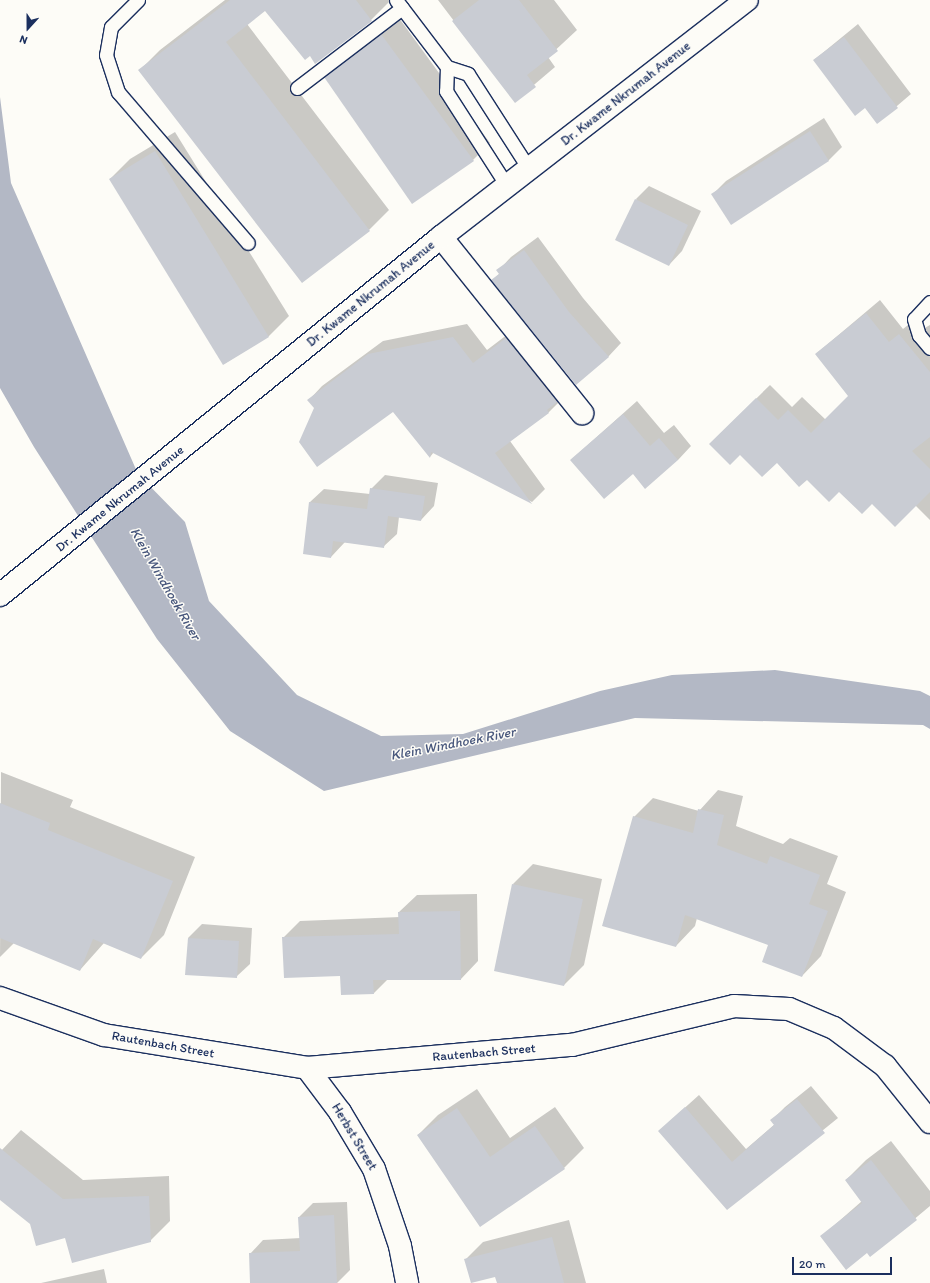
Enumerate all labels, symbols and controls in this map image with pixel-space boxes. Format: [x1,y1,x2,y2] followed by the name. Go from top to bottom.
[8,8,48,48] north arrow
[18,32,29,47] text: N
[559,39,693,149] street label: Dr. Kwame Nkrumah Avenue
[304,238,438,350] street label: Dr. Kwame Nkrumah Avenue
[53,443,187,555] street label: Dr. Kwame Nkrumah Avenue
[126,525,204,643] water label: Klein Windhoek River
[389,724,517,764] water label: Klein Windhoek River
[111,1028,215,1062] street label: Rautenbach Street
[432,1041,536,1065] street label: Rautenbach Street
[328,1101,380,1173] street label: Herbst Street
[794,1249,894,1275] scale bar
[799,1257,826,1271] text: 20 m

